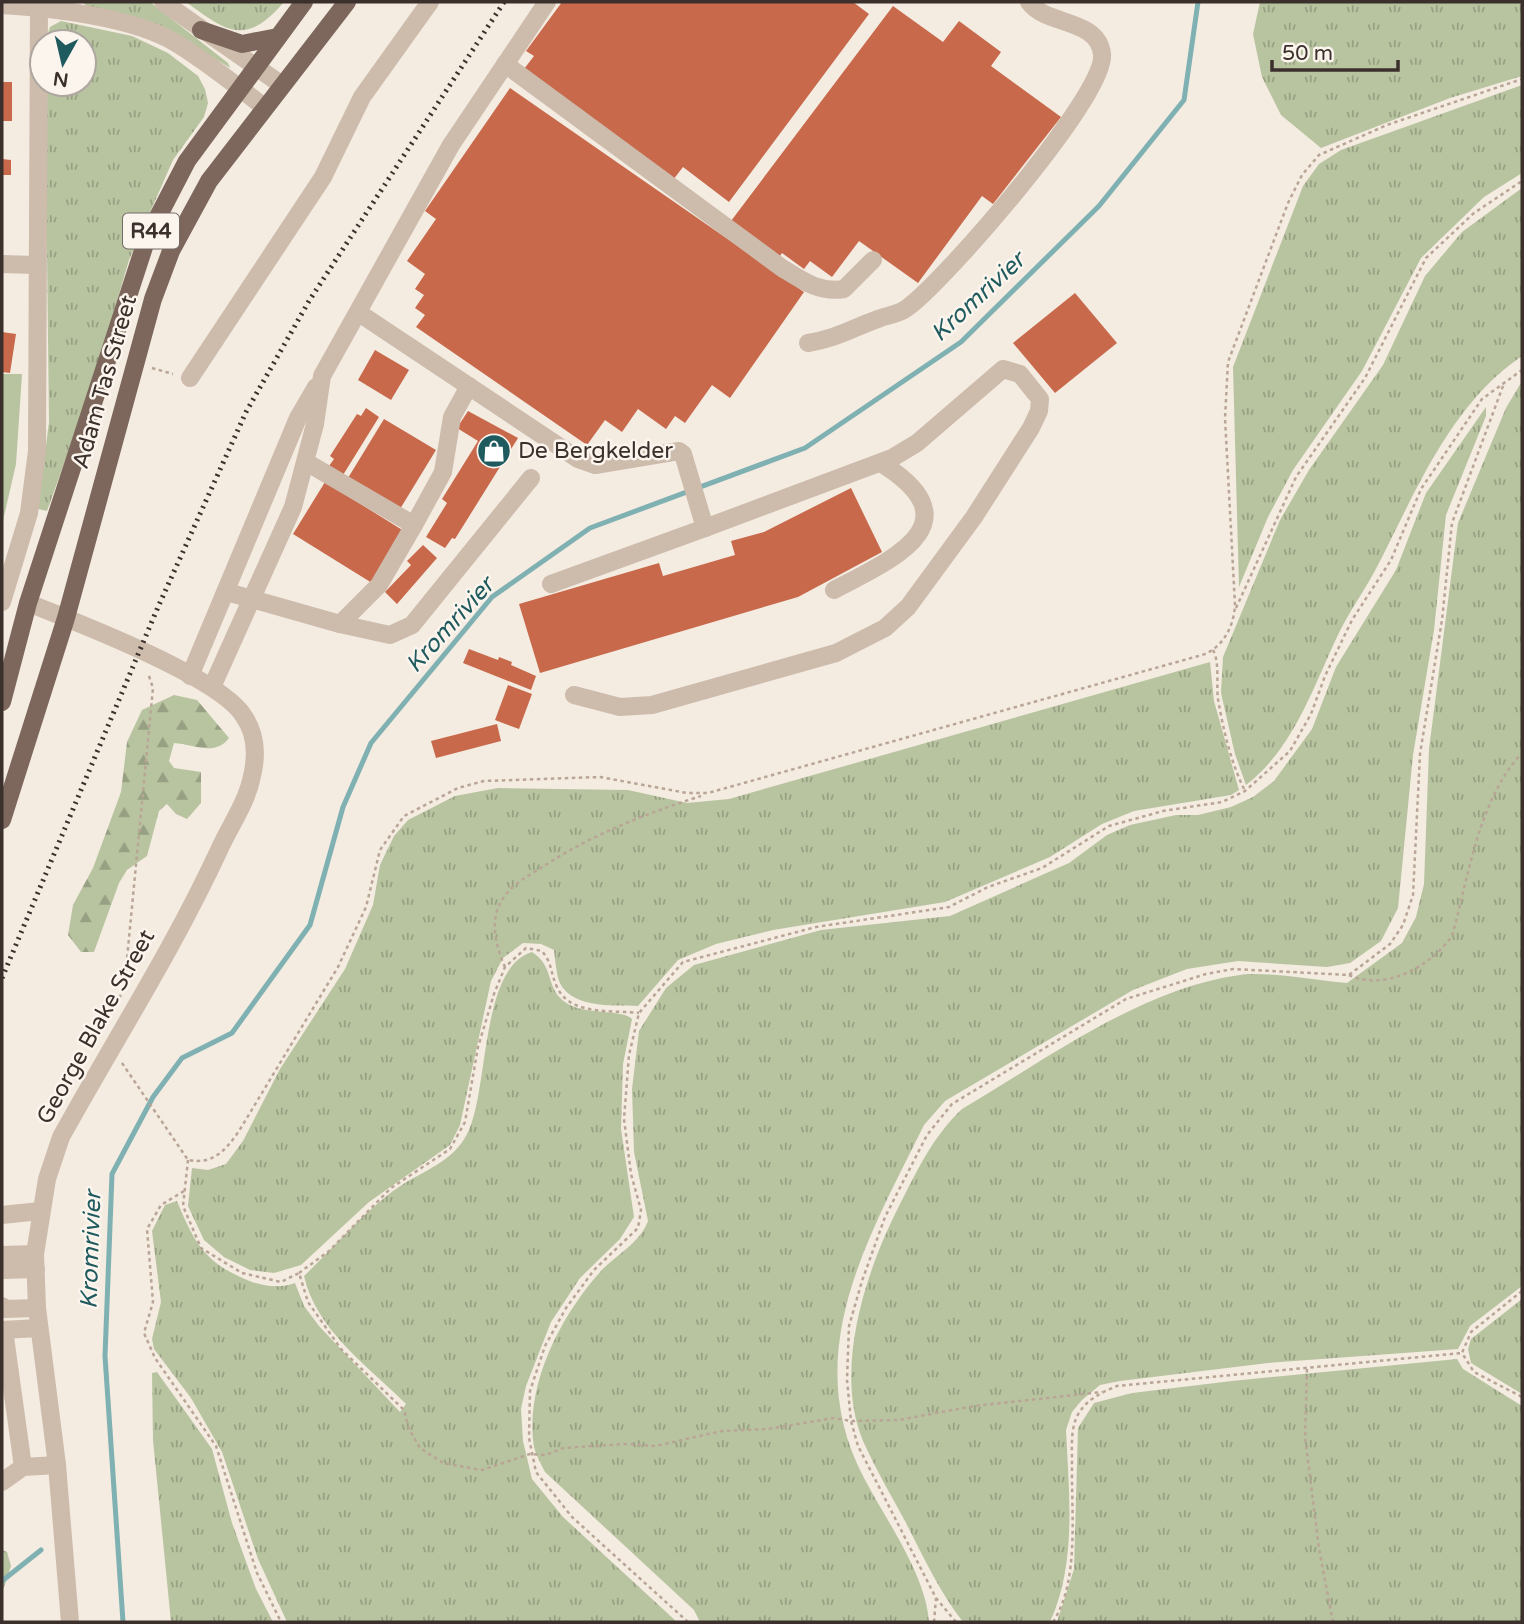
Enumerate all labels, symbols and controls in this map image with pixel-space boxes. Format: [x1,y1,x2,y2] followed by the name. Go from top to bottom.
[28,28,98,98] north arrow
[1272,28,1398,72] scale bar
[1282,41,1333,66] text: 50 m
[52,67,70,91] text: N
[123,214,179,248] road number: R44
[925,244,1033,348] water label: Kromrivier
[67,292,143,472] street label: Adam Tas Street
[475,432,513,470] shop icon: De Bergkelder
[518,437,673,465] place label: De Bergkelder
[400,569,502,679] water label: Kromrivier
[31,925,161,1129] street label: George Blake Street
[74,1188,108,1310] water label: Kromrivier

